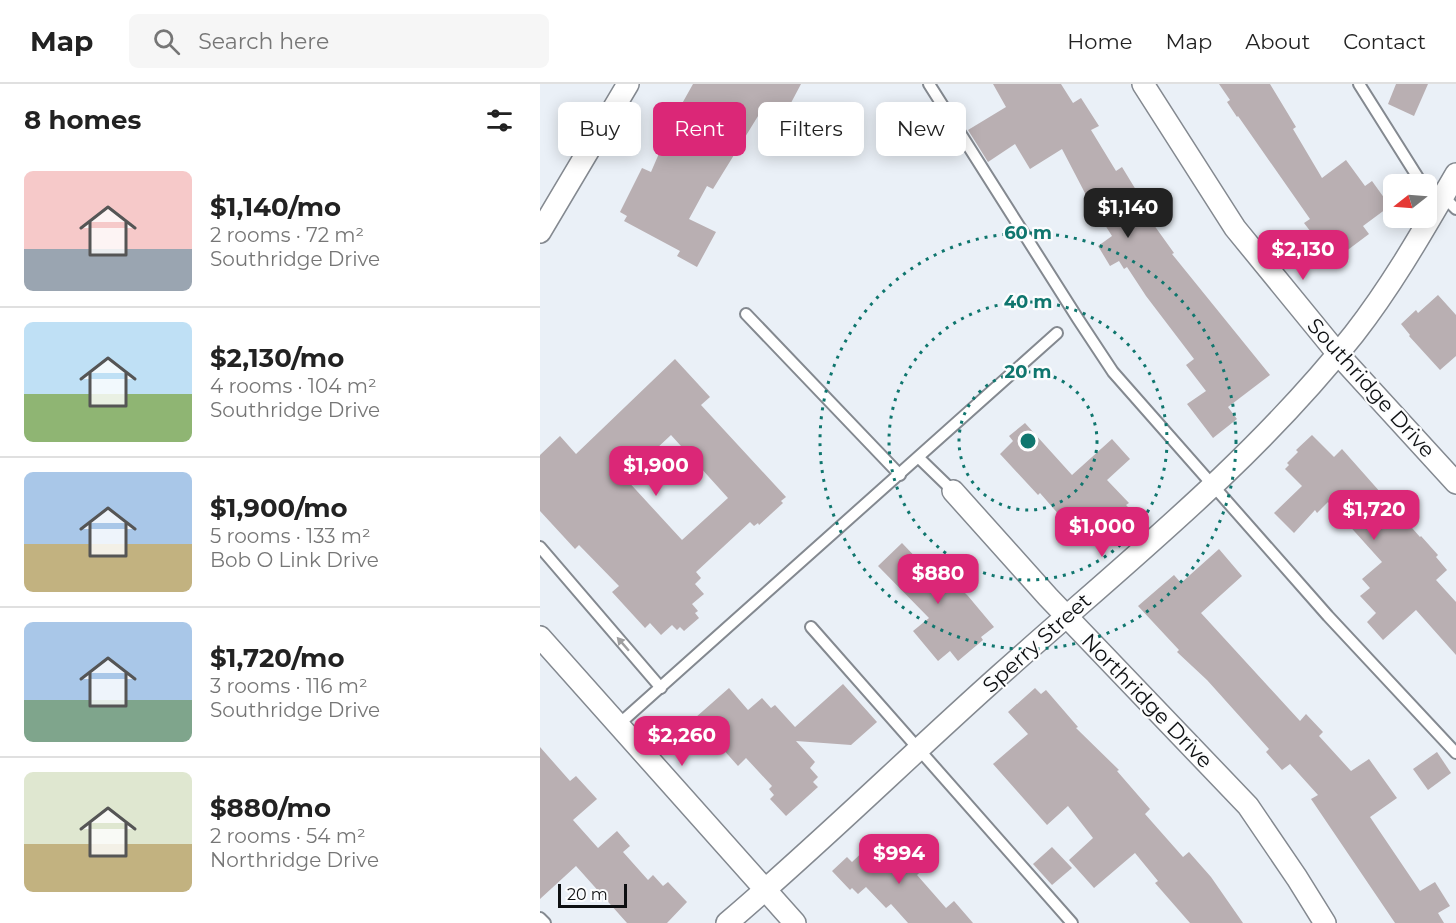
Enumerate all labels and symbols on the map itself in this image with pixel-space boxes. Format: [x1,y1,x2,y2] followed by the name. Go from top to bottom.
[1383,174,1437,228] north arrow
[1079,188,1177,239] pin: $1,140
[1004,222,1052,244] text: 60 m
[1254,230,1352,281] pin: $2,130
[1004,291,1052,313] text: 40 m
[1302,313,1440,462] street label: Southridge Drive
[1005,361,1051,383] text: 20 m
[1018,431,1038,451] centre of rings
[607,446,705,497] pin: $1,900
[1325,490,1423,541] pin: $1,720
[1053,507,1151,558] pin: $1,000
[902,554,974,605] pin: $880
[977,588,1096,698] street label: Sperry Street
[1077,628,1218,773] street label: Northridge Drive
[617,637,630,652] one-way arrow
[633,716,731,767] pin: $2,260
[863,834,935,885] pin: $994
[558,881,627,908] scale bar

